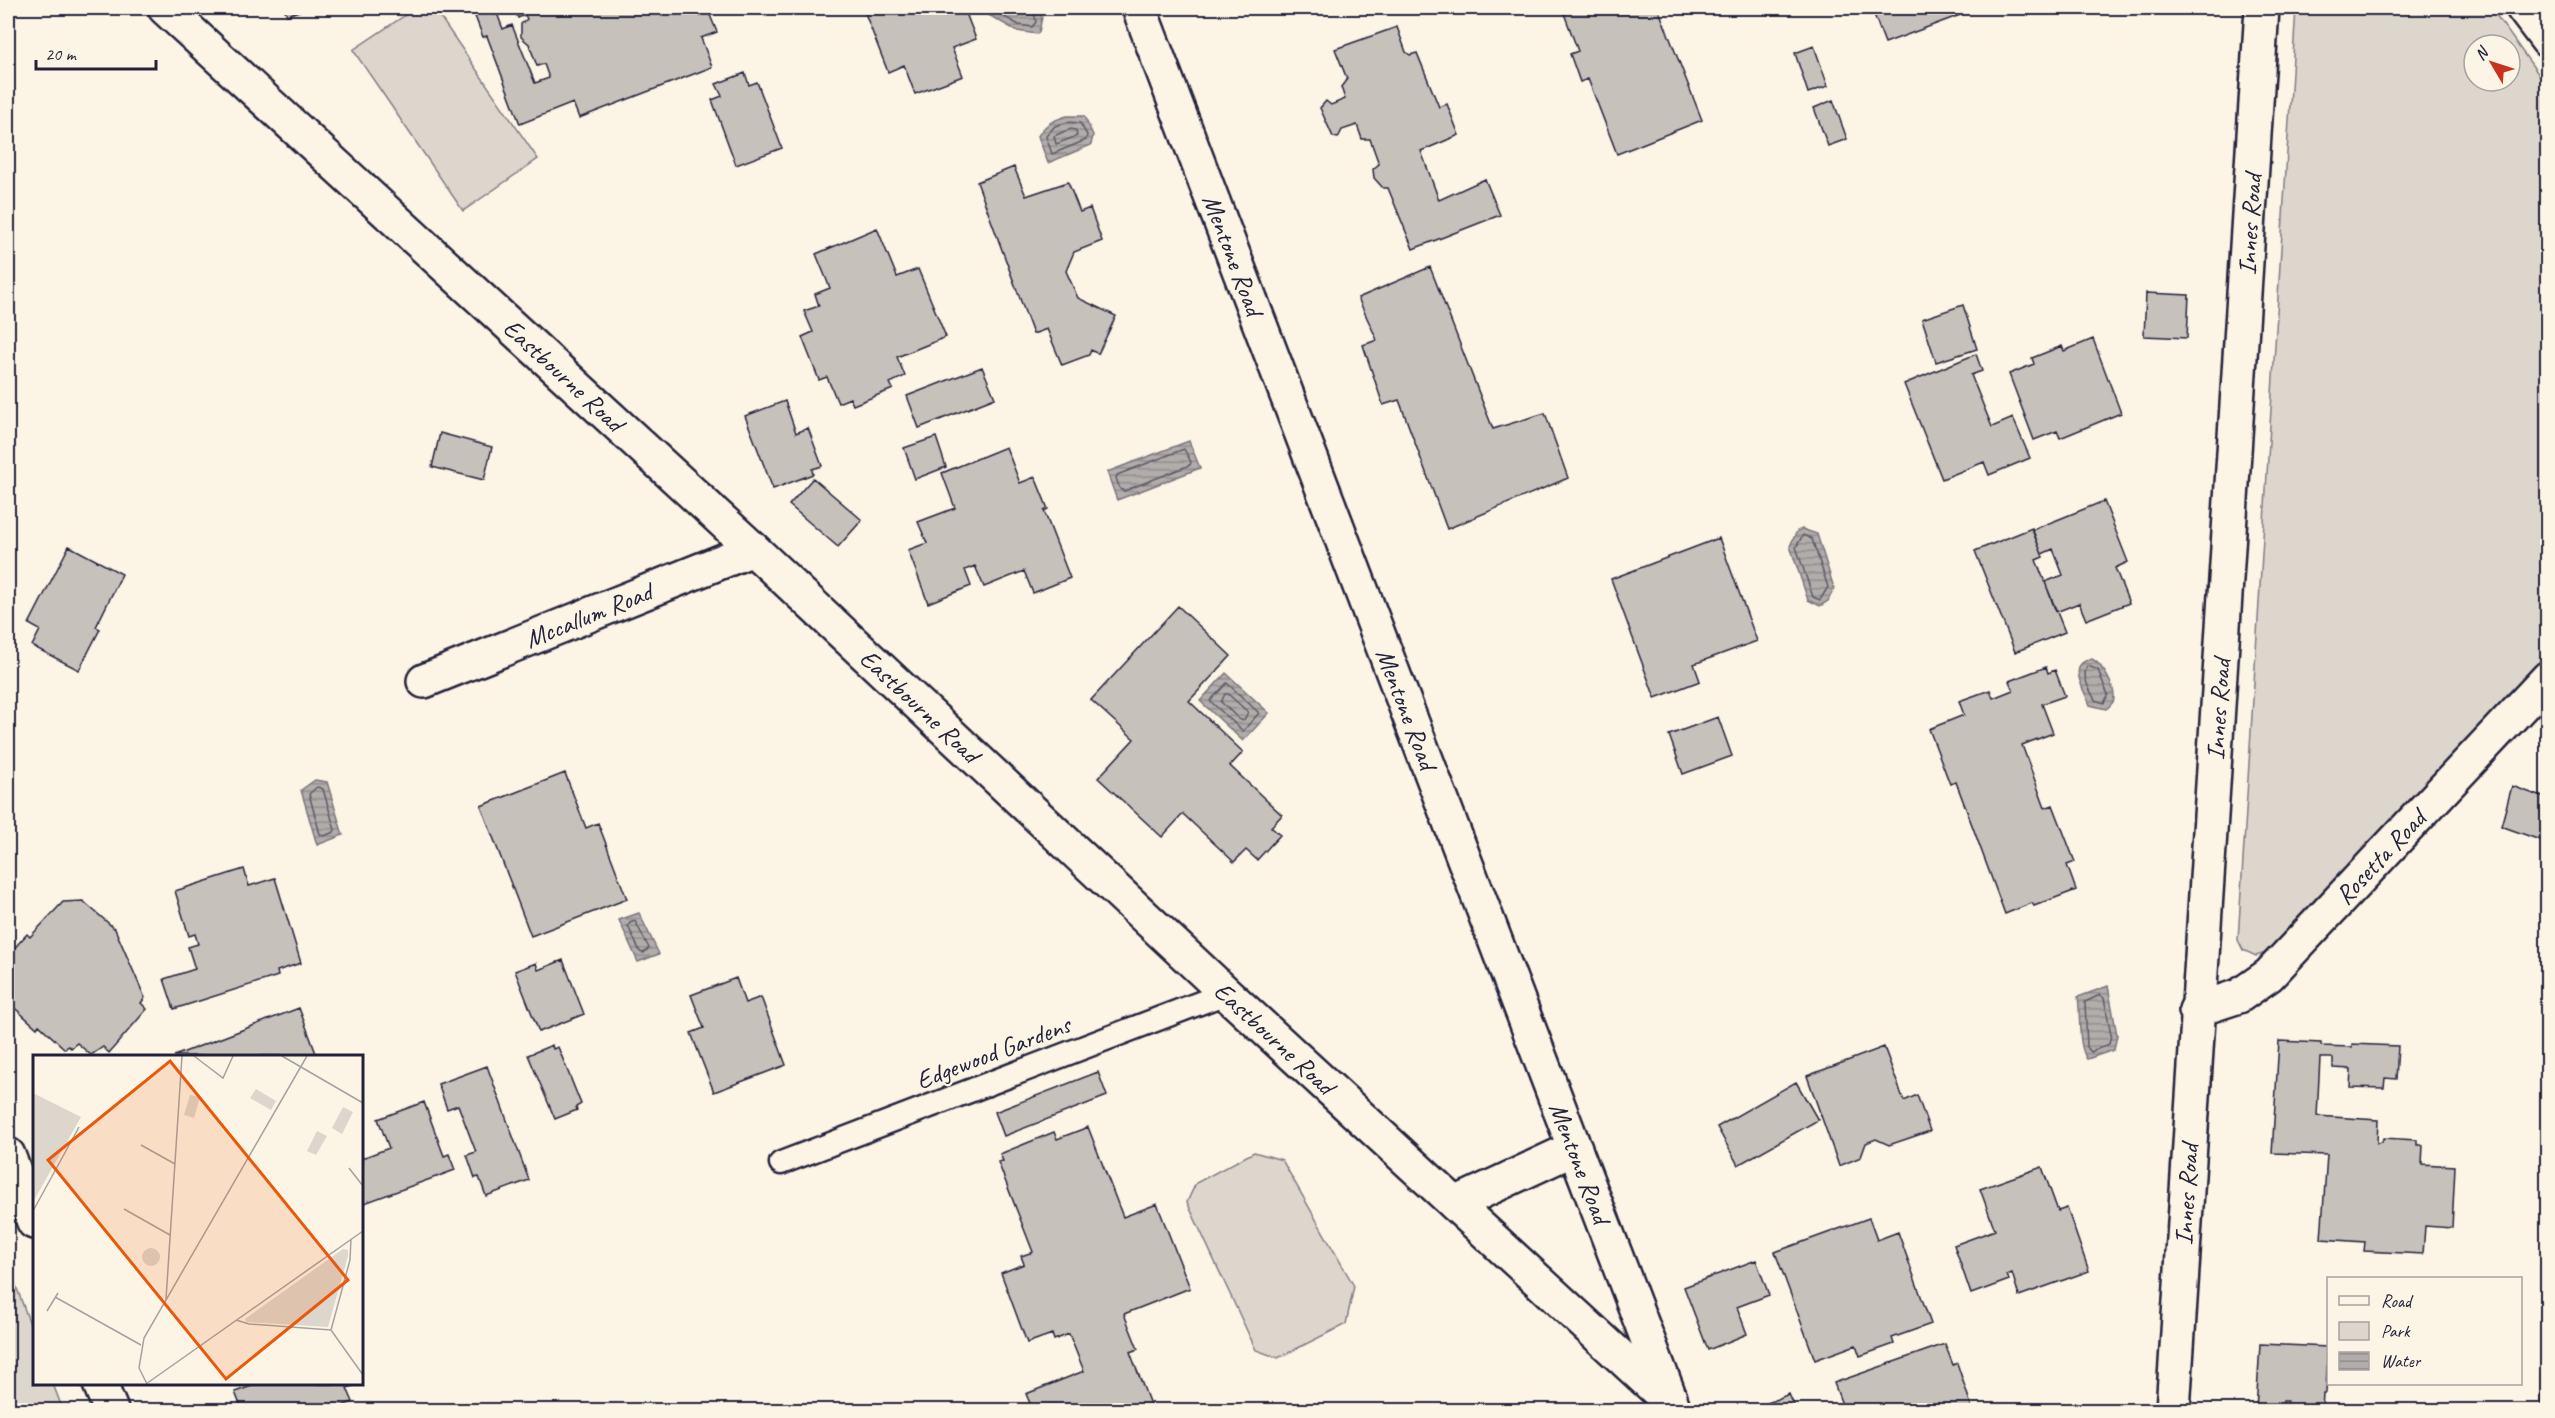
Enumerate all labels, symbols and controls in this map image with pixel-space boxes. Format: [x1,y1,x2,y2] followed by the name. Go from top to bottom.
[36,33,156,71] scale bar
[2462,33,2522,93] north arrow
[2470,42,2494,64] text: N
[45,43,78,65] text: 20 m
[2230,169,2270,276] street label: Innes Road
[1195,190,1272,323] street label: Mentone Road
[496,312,634,442] street label: Eastbourne Road
[520,574,660,656] street label: Mccallum Road
[853,642,989,773] street label: Eastbourne Road
[1368,644,1446,777] street label: Mentone Road
[2199,654,2238,761] street label: Innes Road
[2328,800,2435,911] street label: Rosetta Road
[1207,975,1344,1105] street label: Eastbourne Road
[911,1007,1077,1097] street label: Edgewood Gardens
[33,1055,363,1385] inset map
[1542,1098,1619,1231] street label: Mentone Road
[2167,1139,2206,1246] street label: Innes Road
[2327,1277,2522,1385] legend
[2381,1290,2414,1312] text: Road
[2381,1320,2411,1342] text: Park
[2381,1350,2422,1372] text: Water

